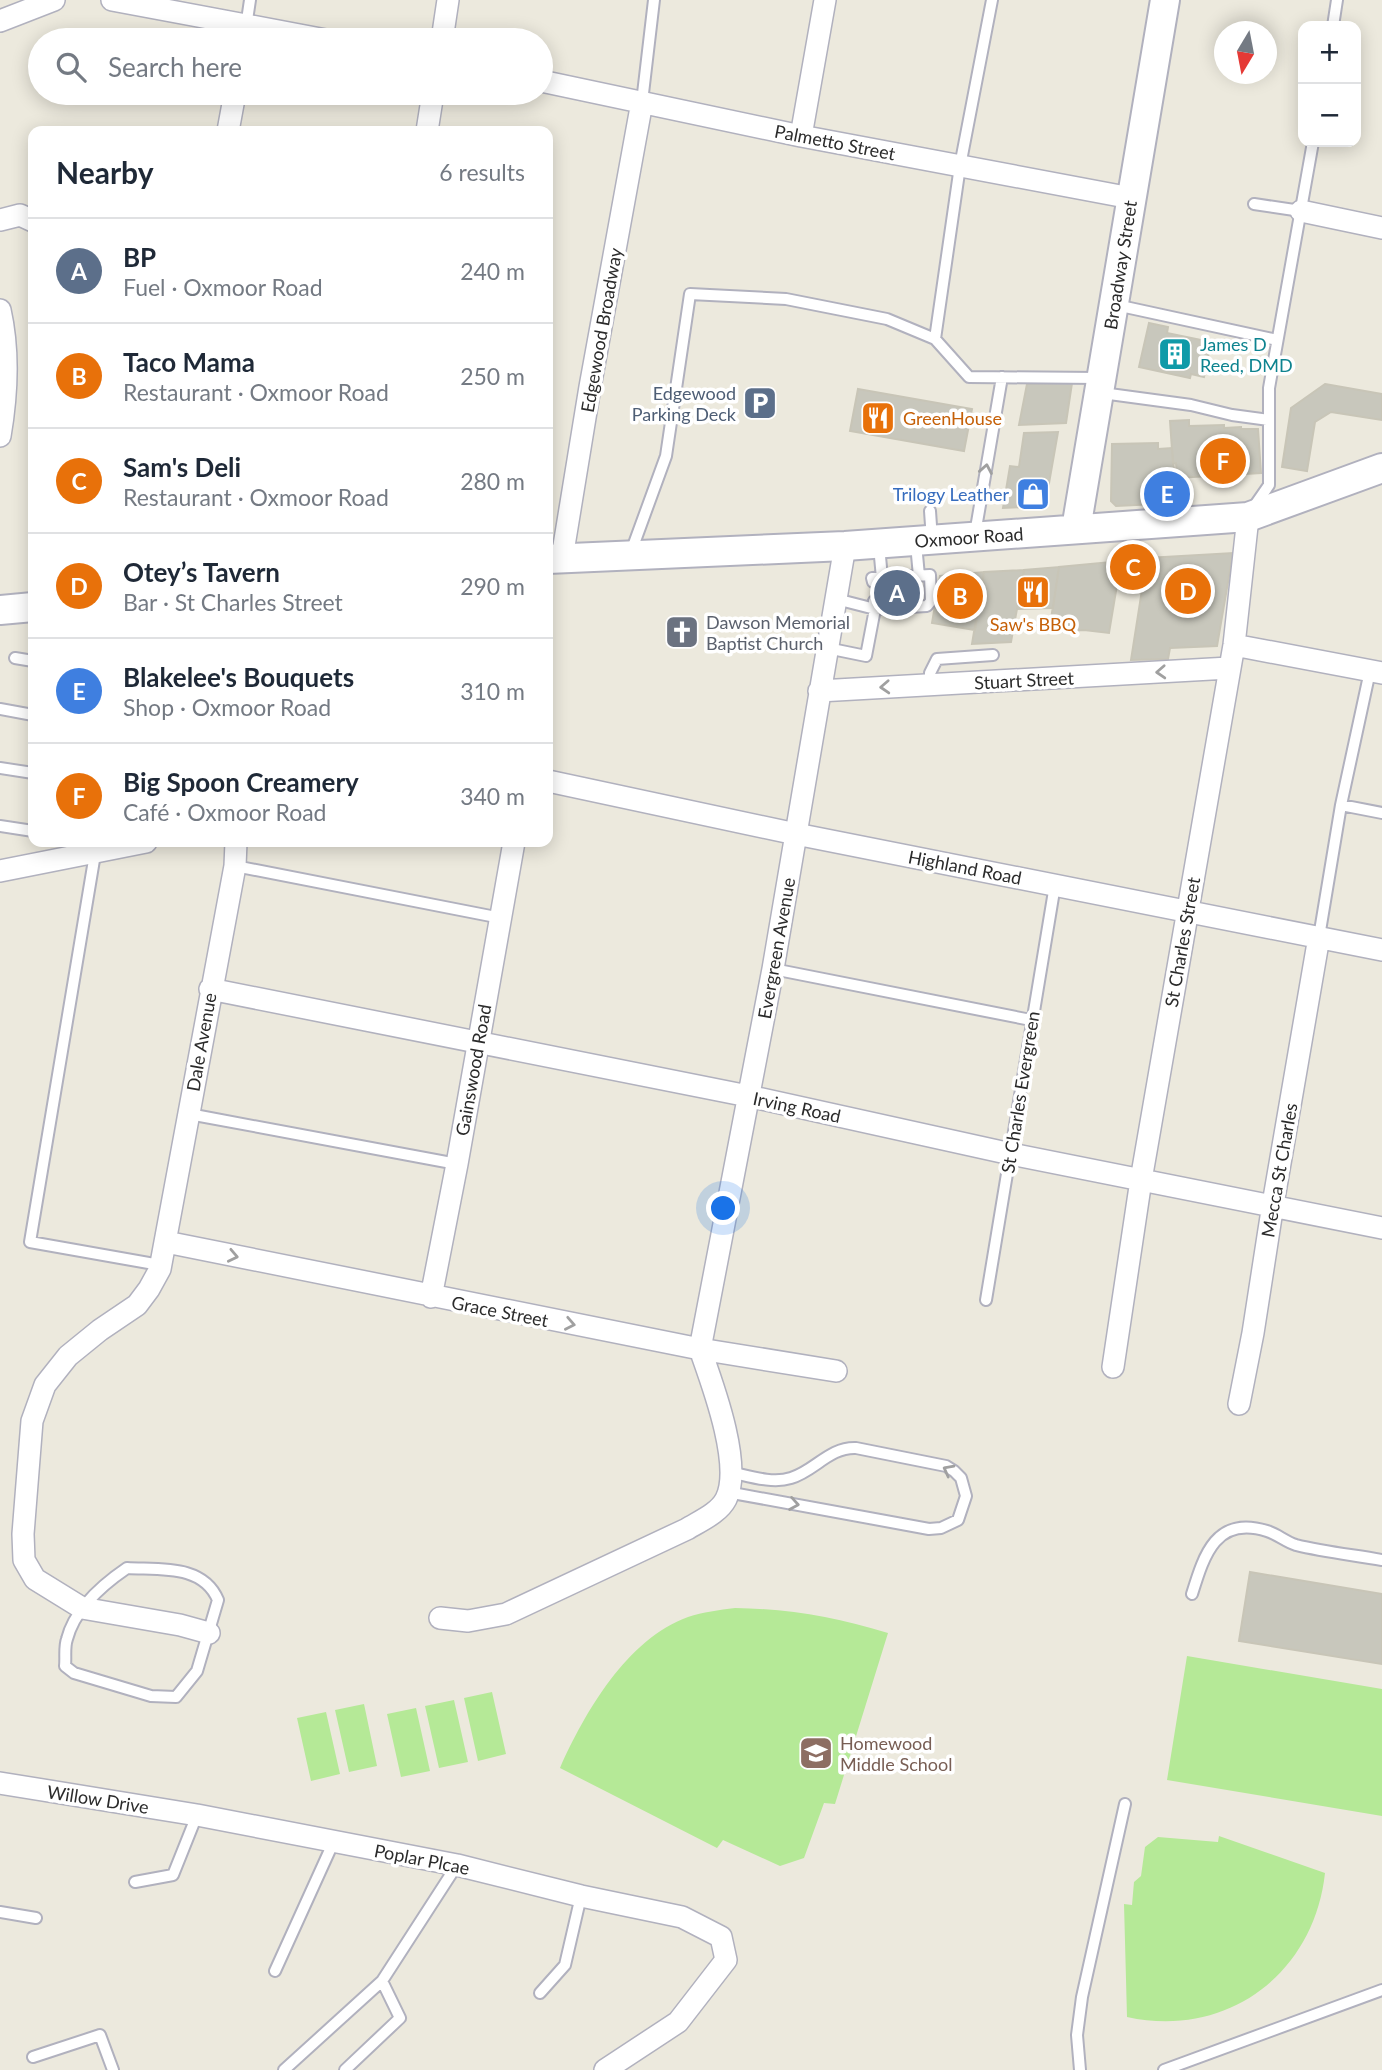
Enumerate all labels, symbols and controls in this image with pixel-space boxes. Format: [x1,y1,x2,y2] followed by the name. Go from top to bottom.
[1214,21,1277,84] north arrow
[1298,21,1361,147] map controls
[1298,21,1361,84] button: +
[28,28,553,105] search box
[52,48,90,86] icon: search
[108,51,242,83] text: Search here
[1298,84,1361,147] button: −
[773,120,898,165] street label: Palmetto Street
[56,154,154,190] text: Nearby
[439,158,525,186] text: 6 results
[1099,198,1141,331] street label: Broadway Street
[123,241,156,273] text: BP
[576,245,626,414] street label: Edgewood Broadway
[71,257,87,285] text: A
[460,257,525,285] text: 240 m
[123,273,323,301] text: Fuel · Oxmoor Road
[1200,333,1293,376] place label: James D Reed, DMD
[1156,335,1194,373] building icon: James D Reed, DMD
[123,346,255,378] text: Taco Mama
[71,362,87,390] text: B
[460,362,525,390] text: 250 m
[123,378,389,406] text: Restaurant · Oxmoor Road
[632,382,737,425] place label: Edgewood Parking Deck
[741,384,779,422] parking icon: Edgewood Parking Deck
[859,399,897,437] restaurant icon: GreenHouse
[903,407,1002,429] place label: GreenHouse
[1200,435,1246,487] pin: F
[123,451,241,483] text: Sam's Deli
[978,463,993,475] one-way arrow
[71,467,87,495] text: C
[460,467,525,495] text: 280 m
[1144,468,1190,520] pin: E
[1014,475,1052,513] shop icon: Trilogy Leather
[123,483,389,511] text: Restaurant · Oxmoor Road
[893,483,1009,505] place label: Trilogy Leather
[914,522,1024,552] street label: Oxmoor Road
[1110,541,1156,593] pin: C
[123,556,280,588] text: Otey’s Tavern
[1165,565,1211,617] pin: D
[874,567,920,619] pin: A
[937,570,983,622] pin: B
[70,572,88,600] text: D
[460,572,525,600] text: 290 m
[1014,573,1052,611] restaurant icon: Saw's BBQ
[123,588,343,616] text: Bar · St Charles Street
[706,611,850,654] place label: Dawson Memorial Baptist Church
[663,613,701,651] church icon: Dawson Memorial Baptist Church
[990,613,1077,635] place label: Saw's BBQ
[123,661,354,693] text: Blakelee's Bouquets
[1155,664,1166,679] one-way arrow
[974,666,1075,694] street label: Stuart Street
[72,677,86,705] text: E
[460,677,525,705] text: 310 m
[879,680,890,695] one-way arrow
[123,693,331,721] text: Shop · Oxmoor Road
[123,766,359,798] text: Big Spoon Creamery
[72,782,86,810] text: F
[460,782,525,810] text: 340 m
[123,798,327,826] text: Café · Oxmoor Road
[906,845,1024,889] street label: Highland Road
[1160,875,1204,1009] street label: St Charles Street
[753,876,799,1020] street label: Evergreen Avenue
[182,991,220,1093] street label: Dale Avenue
[451,1002,495,1138] street label: Gainswood Road
[996,1009,1044,1175] street label: St Charles Evergreen
[751,1087,843,1127] street label: Irving Road
[1256,1101,1302,1239] street label: Mecca St Charles
[706,1191,740,1225] your location
[227,1248,239,1263] one-way arrow
[450,1291,551,1331] street label: Grace Street
[564,1316,576,1331] one-way arrow
[943,1465,956,1478] one-way arrow
[788,1496,800,1511] one-way arrow
[840,1732,952,1775] place label: Homewood Middle School
[797,1734,835,1772] school or university icon: Homewood Middle School
[46,1780,150,1818] street label: Willow Drive
[372,1839,472,1879] street label: Poplar Plcae

